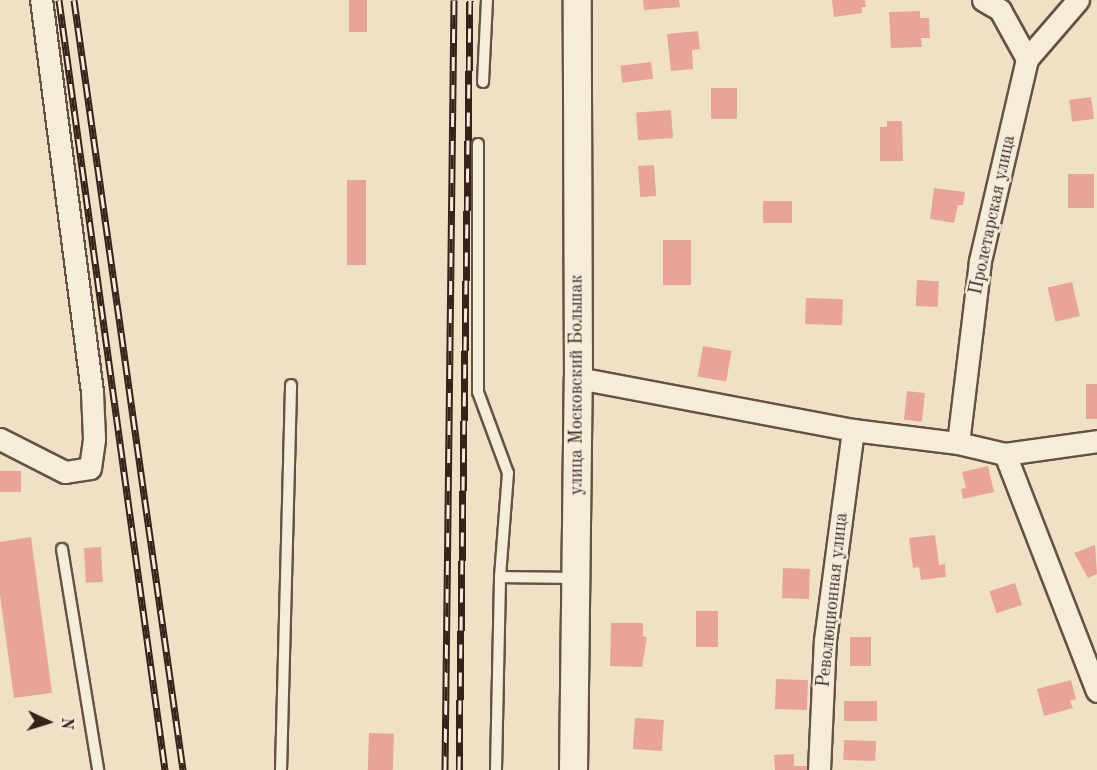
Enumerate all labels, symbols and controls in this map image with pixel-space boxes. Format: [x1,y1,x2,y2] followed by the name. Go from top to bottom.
[966,133,1020,297] street label: Пролетарская улица
[566,275,588,495] street label: улица Московский Большак
[813,512,853,688] street label: Революционная улица
[18,692,78,752] north arrow
[58,717,74,730] text: N

